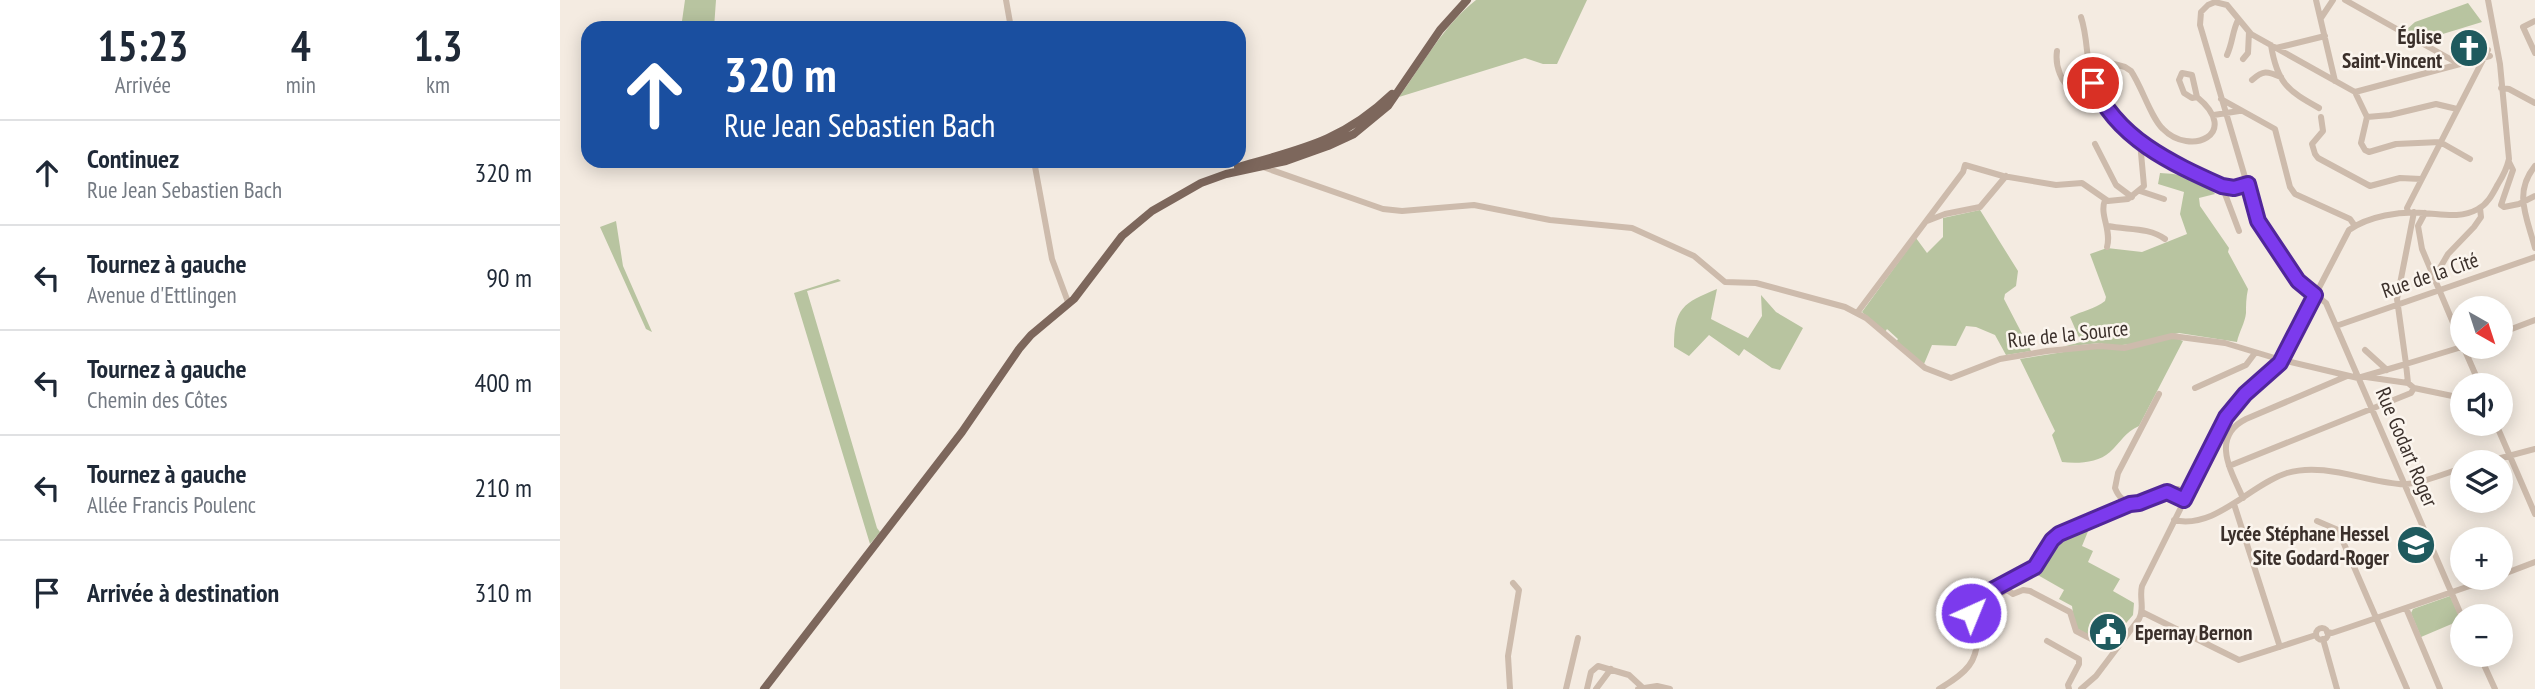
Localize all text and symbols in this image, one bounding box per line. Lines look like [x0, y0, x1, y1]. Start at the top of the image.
text: 15:23 [98, 18, 188, 73]
text: 4 [291, 18, 311, 73]
text: 1.3 [413, 18, 462, 73]
place label: Église Saint-Vincent [2342, 23, 2442, 74]
church icon: Église Saint-Vincent [2448, 27, 2490, 69]
text: 320 m [724, 42, 837, 106]
icon: ahead [609, 49, 700, 140]
pin [2063, 53, 2123, 113]
icon: arrive [2074, 64, 2112, 102]
text: Arrivée [115, 70, 171, 99]
text: min [286, 70, 316, 99]
text: km [426, 70, 450, 99]
text: Rue Jean Sebastien Bach [724, 104, 995, 146]
text: Continuez [87, 142, 179, 175]
icon: ahead [28, 154, 66, 192]
text: 320 m [474, 156, 532, 189]
text: Rue Jean Sebastien Bach [87, 175, 282, 204]
street label: Rue de la Cité [2378, 246, 2482, 304]
text: Tournez à gauche [87, 247, 247, 280]
icon: left [28, 259, 66, 297]
text: 90 m [486, 261, 532, 294]
text: Avenue d'Ettlingen [87, 280, 237, 309]
north arrow [2450, 296, 2513, 359]
map controls [2450, 296, 2513, 667]
street label: Rue de la Source [2006, 314, 2130, 354]
text: Tournez à gauche [87, 352, 247, 385]
icon: left [28, 364, 66, 402]
text: 400 m [474, 366, 532, 399]
button: sound [2450, 373, 2513, 436]
street label: Rue Godart Roger [2370, 383, 2444, 511]
text: Chemin des Côtes [87, 385, 227, 414]
button: layers [2450, 450, 2513, 513]
text: Tournez à gauche [87, 457, 247, 490]
icon: left [28, 469, 66, 507]
text: 210 m [474, 471, 532, 504]
text: Allée Francis Poulenc [87, 490, 256, 519]
place label: Lycée Stéphane Hessel Site Godard-Roger [2220, 520, 2390, 571]
school or university icon: Lycée Stéphane Hessel Site Godard-Roger [2395, 524, 2437, 566]
button: + [2450, 527, 2513, 590]
icon: arrive [28, 574, 66, 612]
text: Arrivée à destination [87, 576, 279, 609]
text: 310 m [474, 576, 532, 609]
position arrow [1934, 576, 2008, 650]
button: − [2450, 604, 2513, 667]
public building icon: Epernay Bernon [2087, 611, 2129, 653]
place label: Epernay Bernon [2135, 619, 2252, 646]

